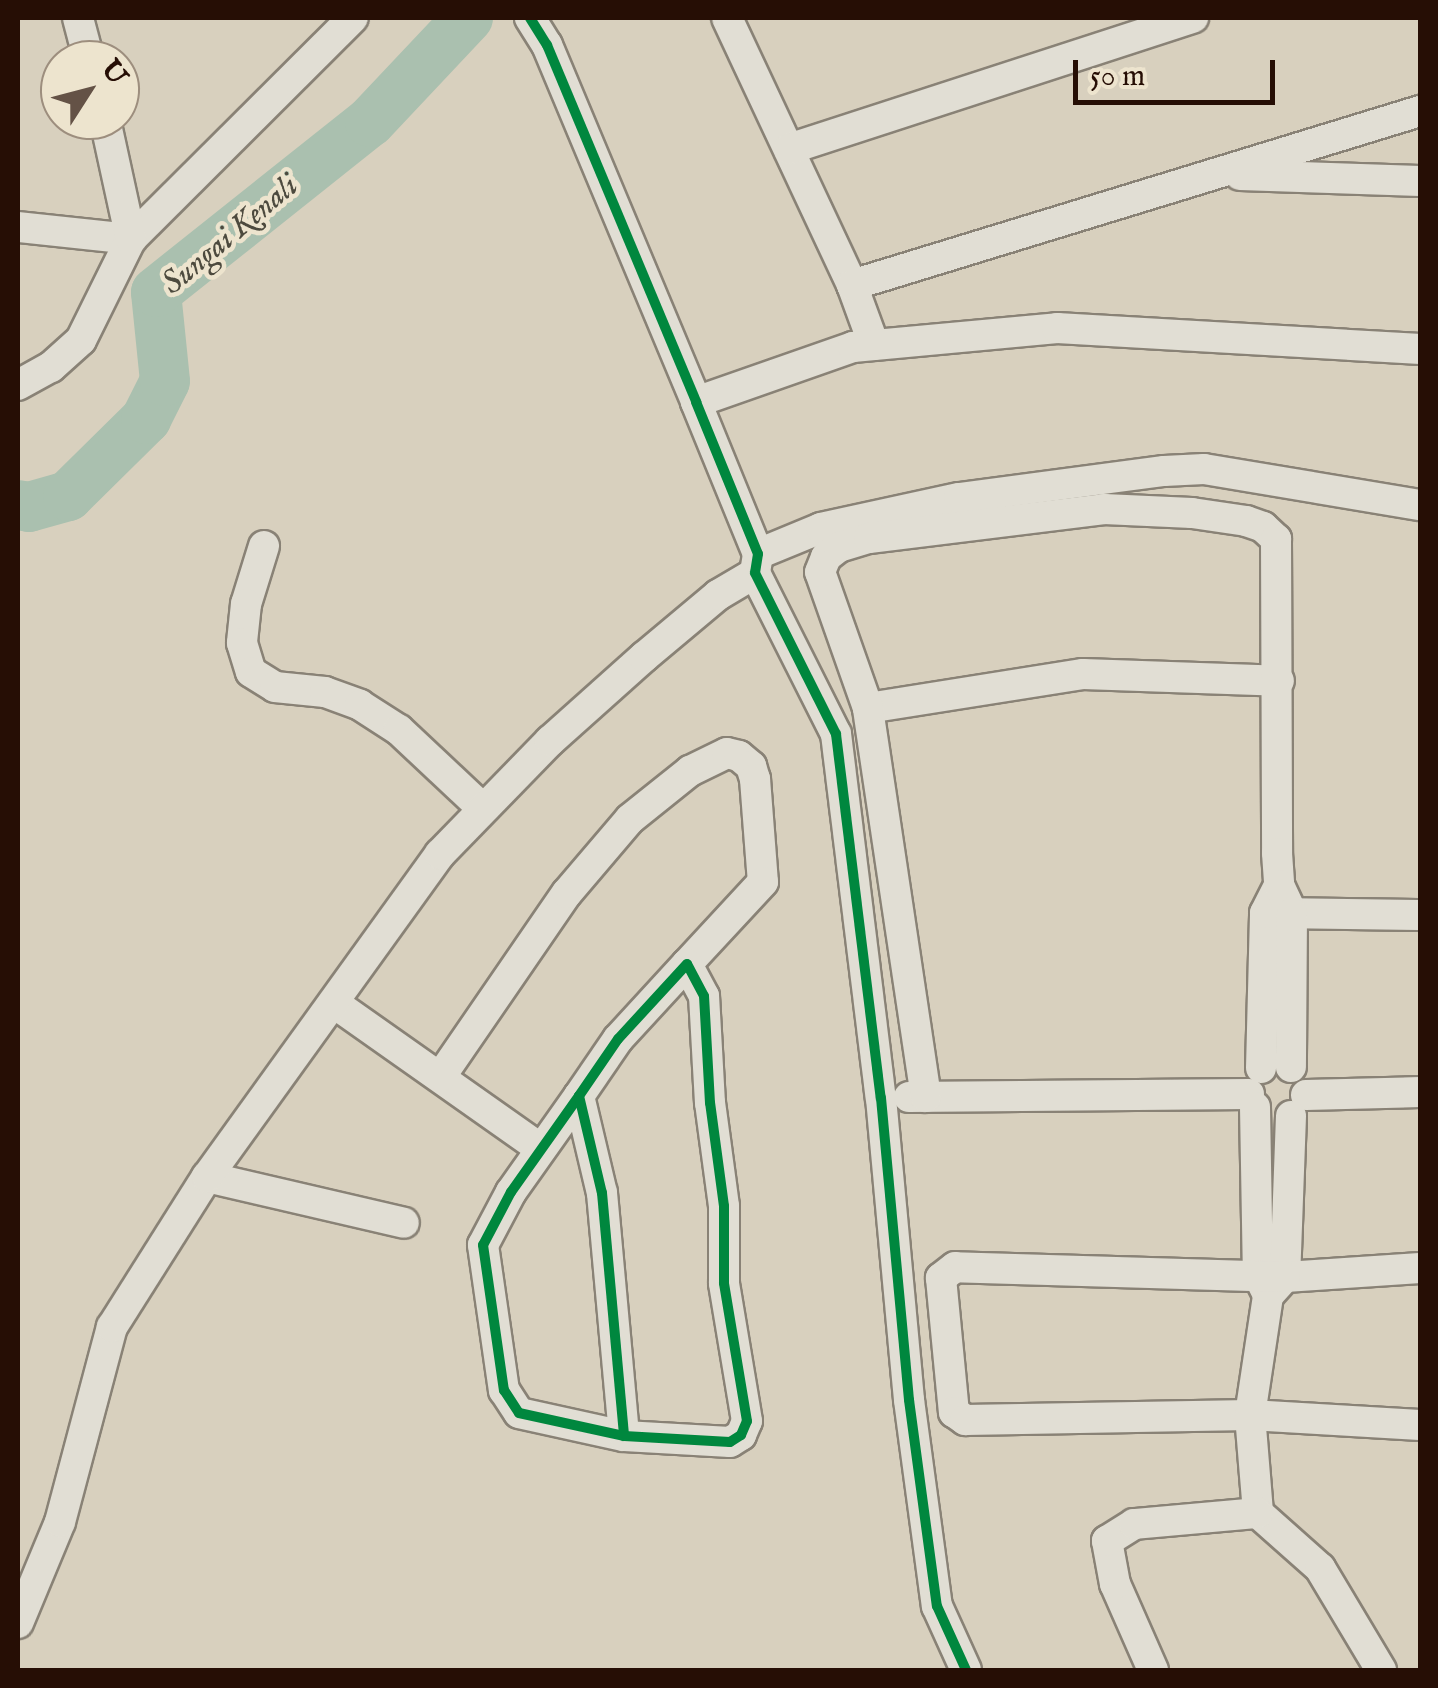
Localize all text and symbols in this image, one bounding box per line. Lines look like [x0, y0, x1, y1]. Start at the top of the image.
north arrow [40, 40, 140, 140]
scale bar [1078, 40, 1280, 102]
text: U [92, 53, 134, 93]
text: 50 m [1090, 58, 1145, 96]
water label: Sungai Kenali [155, 168, 307, 304]

